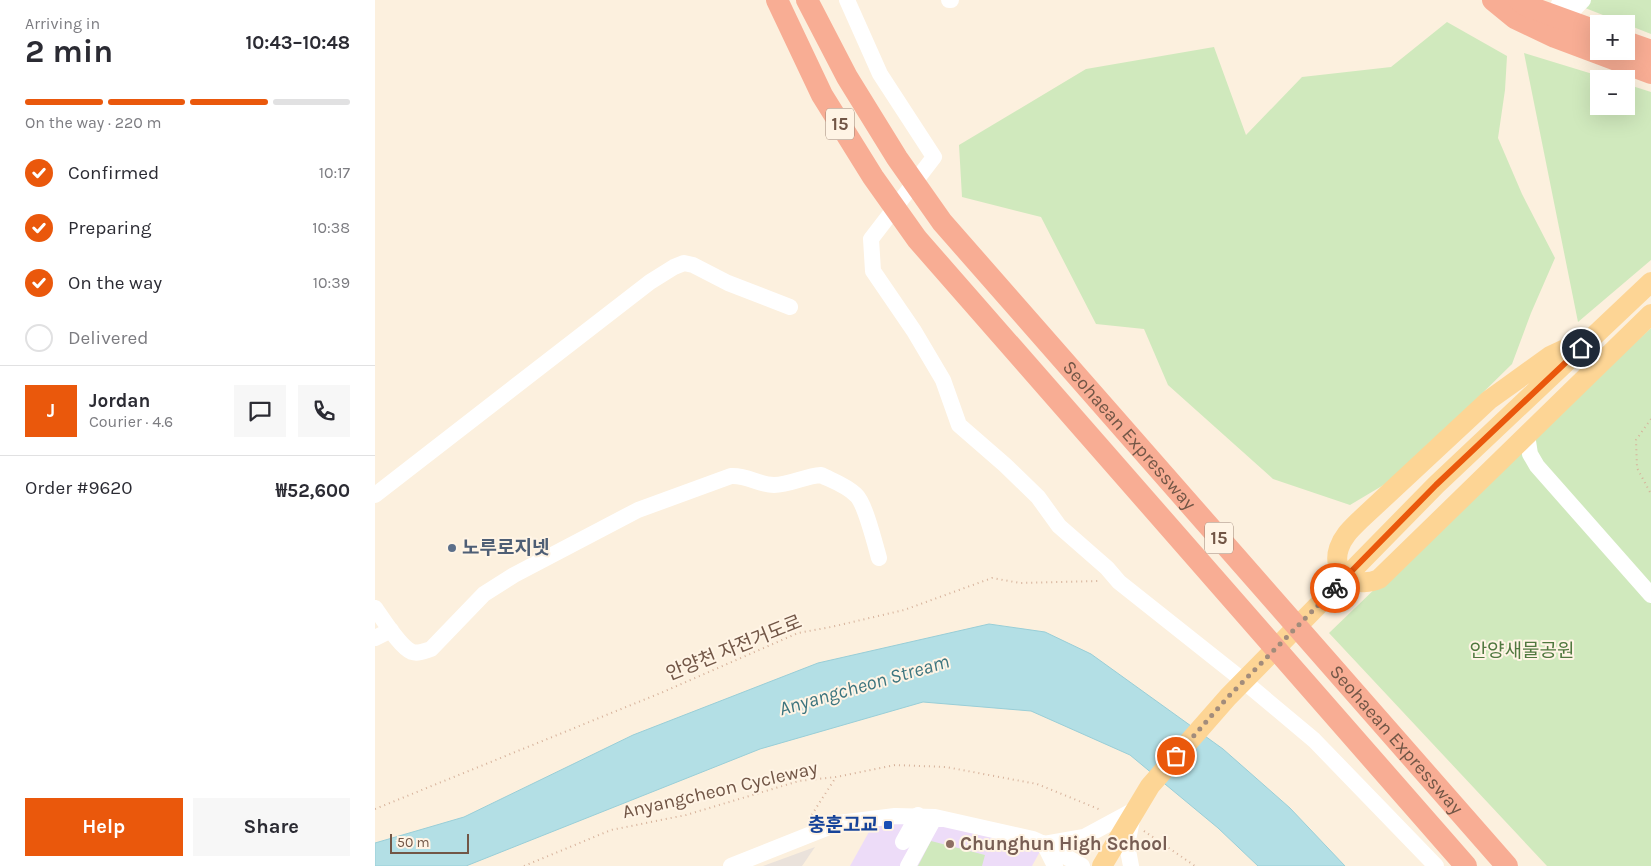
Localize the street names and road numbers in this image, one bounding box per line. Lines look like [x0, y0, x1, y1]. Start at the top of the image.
road number: 15 [826, 108, 854, 140]
street label: Seohaean Expressway [1058, 356, 1201, 515]
road number: 15 [1205, 522, 1233, 554]
street label: 안양천 자전거도로 [663, 611, 805, 685]
street label: Seohaean Expressway [1325, 661, 1468, 819]
street label: Anyangcheon Cycleway [620, 757, 820, 823]

